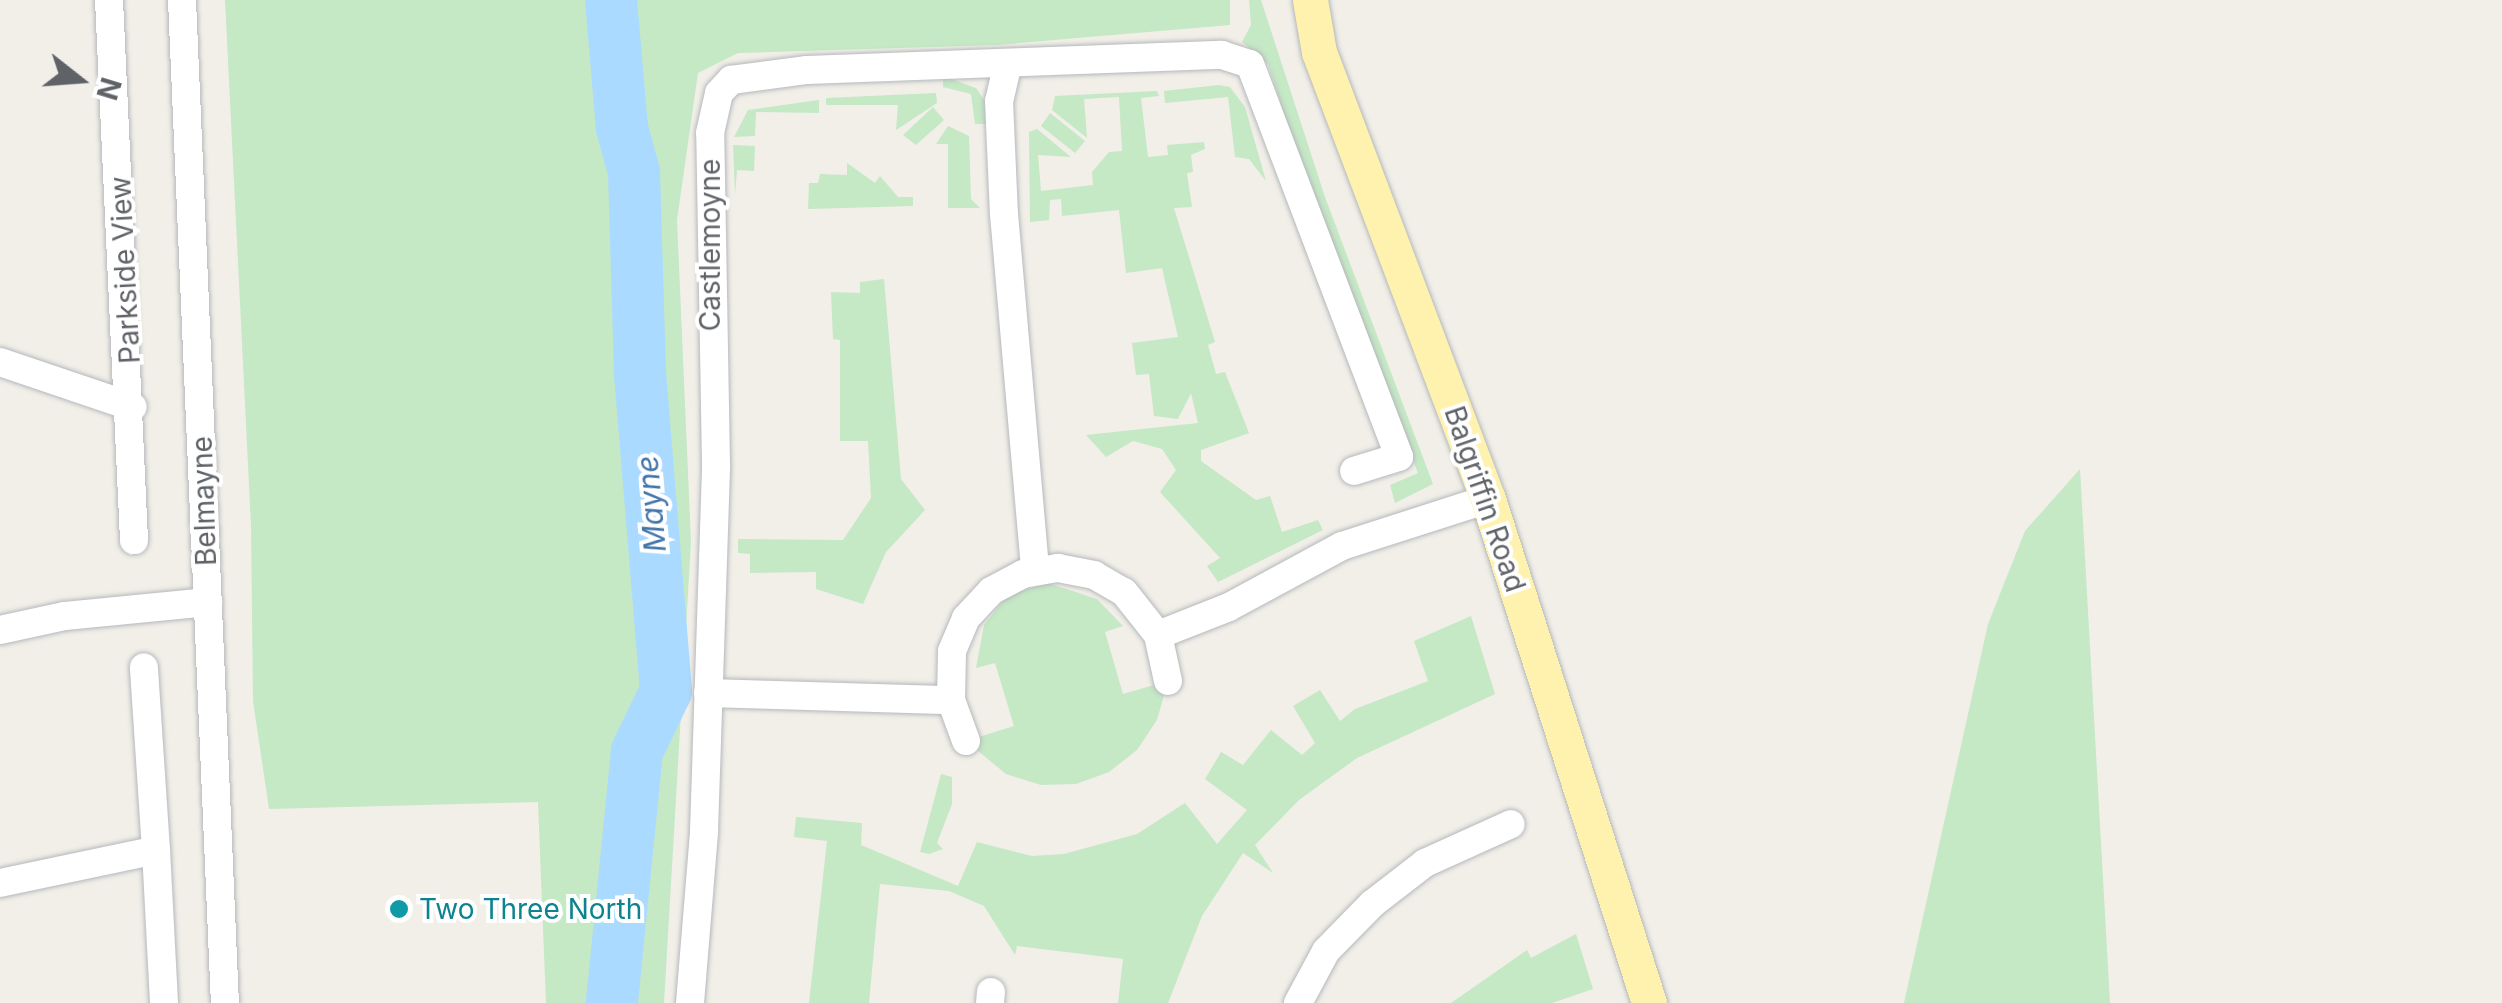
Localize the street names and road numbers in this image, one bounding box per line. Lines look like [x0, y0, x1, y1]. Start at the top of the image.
street label: Castlemoyne [693, 159, 727, 331]
street label: Parkside View [103, 175, 147, 365]
street label: Balgriffin Road [1438, 402, 1532, 596]
street label: Belmayne [185, 436, 223, 566]

